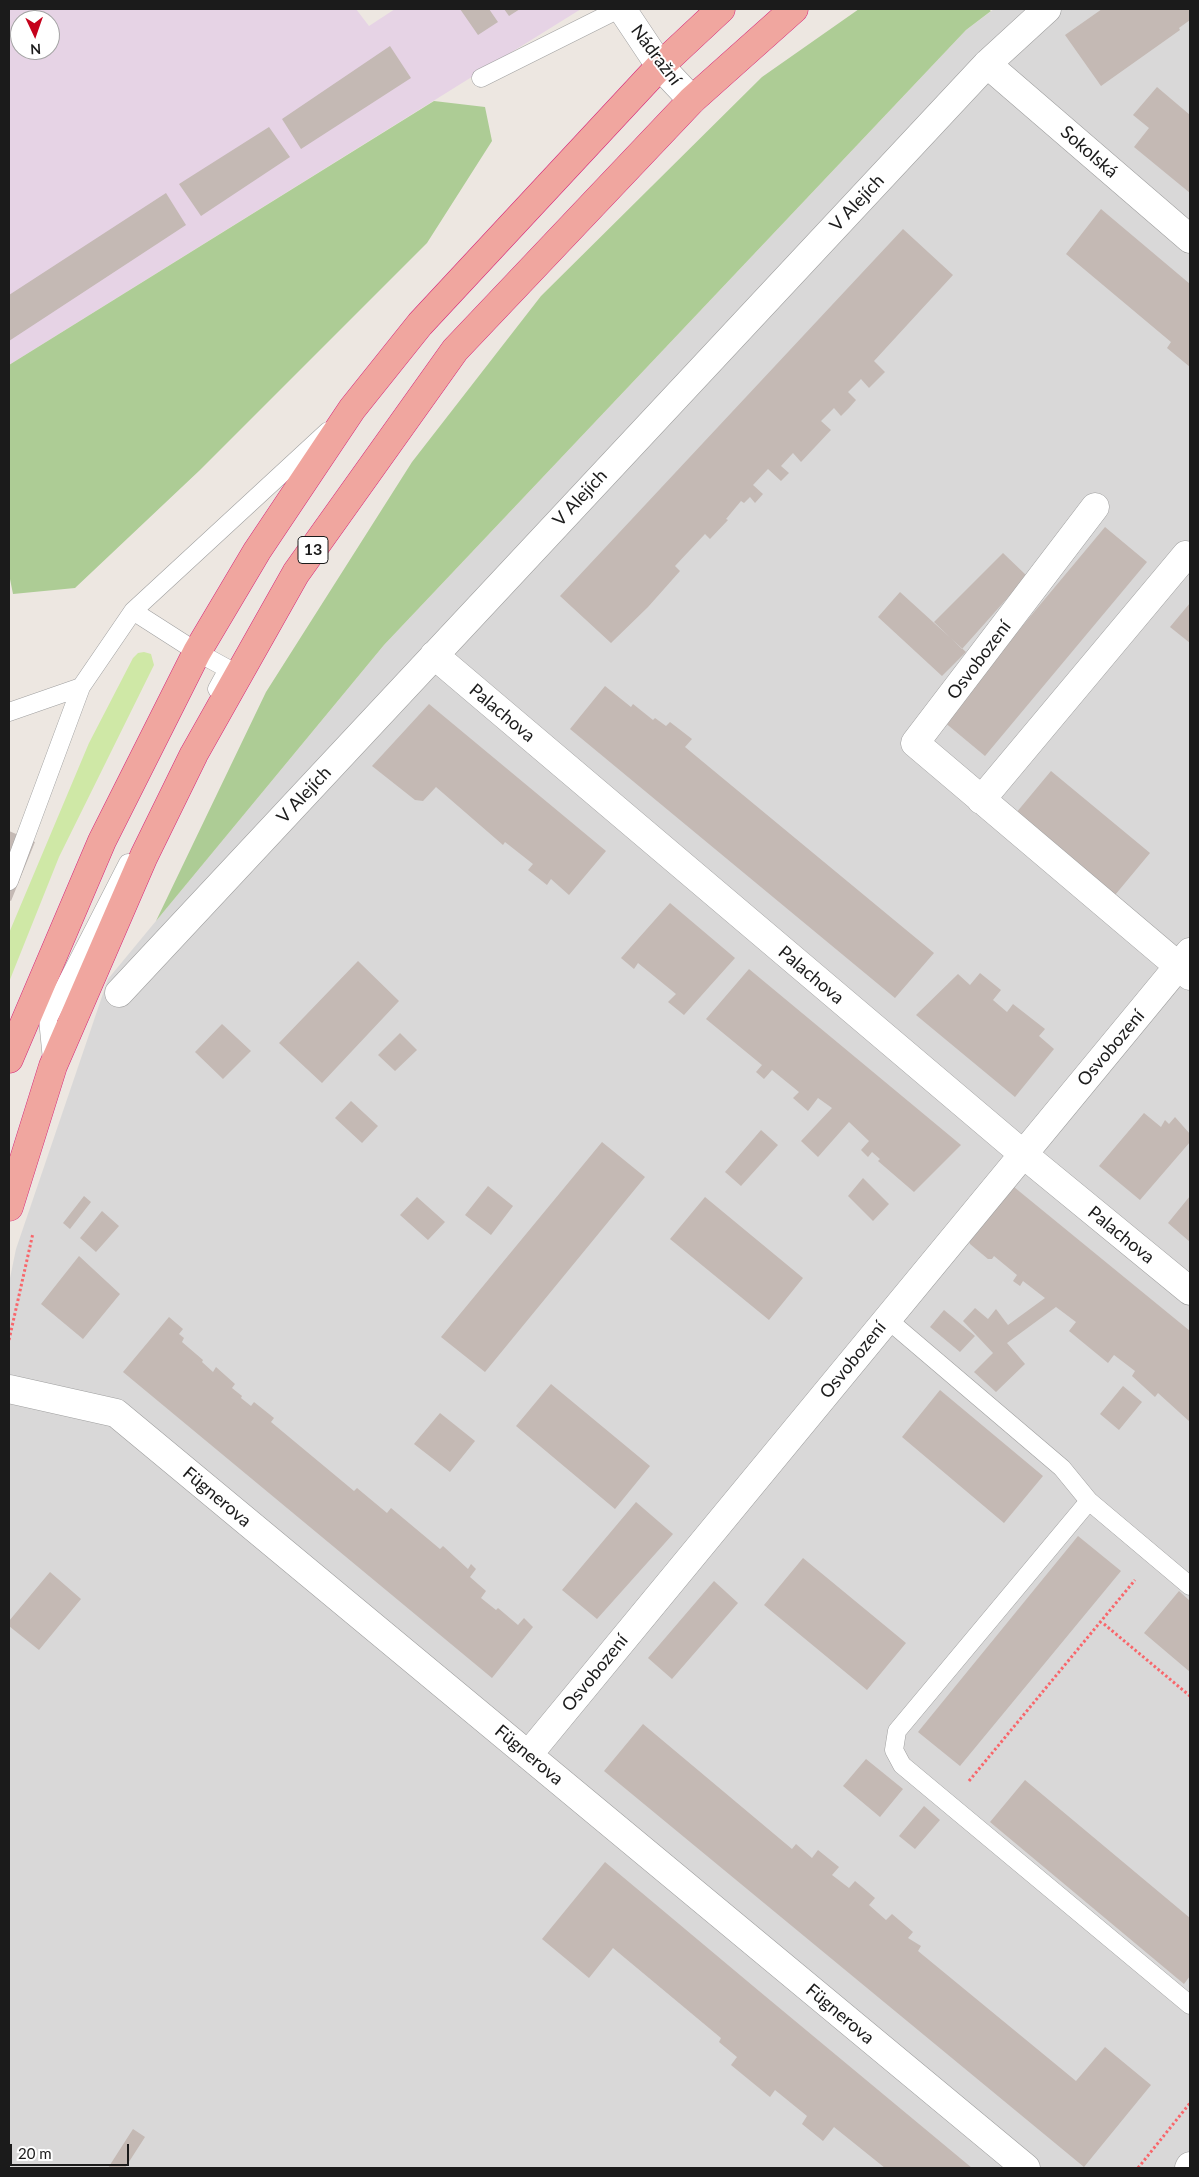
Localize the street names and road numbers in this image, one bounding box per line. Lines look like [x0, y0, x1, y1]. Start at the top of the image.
street label: Nádražní [626, 20, 686, 90]
street label: Sokolská [1056, 121, 1122, 183]
street label: V Alejích [825, 170, 889, 236]
street label: V Alejích [548, 465, 612, 531]
road number: 13 [298, 536, 328, 564]
street label: Osvobození [942, 616, 1016, 704]
street label: Palachova [465, 679, 539, 747]
street label: V Alejích [272, 762, 336, 828]
street label: Palachova [774, 941, 848, 1009]
street label: Osvobození [1073, 1005, 1149, 1091]
street label: Palachova [1083, 1202, 1159, 1268]
street label: Osvobození [815, 1317, 891, 1403]
street label: Fügnerova [178, 1462, 256, 1532]
street label: Osvobození [557, 1630, 633, 1716]
street label: Fügnerova [490, 1720, 568, 1790]
street label: Fügnerova [801, 1979, 879, 2049]

